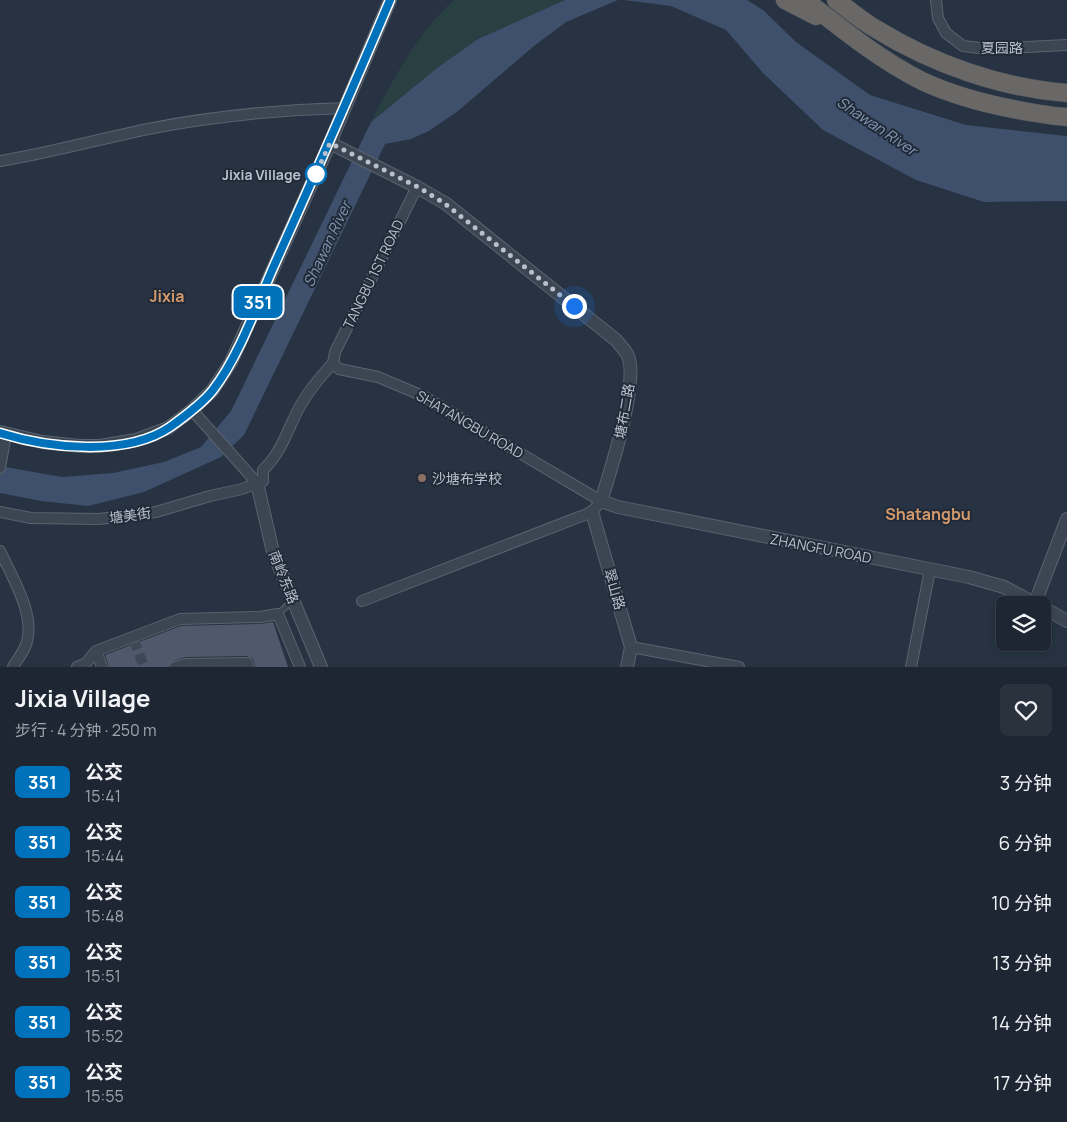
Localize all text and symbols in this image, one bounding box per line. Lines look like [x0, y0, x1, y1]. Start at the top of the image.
street label: 夏园路 [981, 38, 1023, 57]
water label: Shawan River [833, 92, 923, 162]
marker: Jixia Village [305, 163, 327, 185]
place label: Jixia Village [222, 165, 301, 184]
water label: Shawan River [298, 196, 357, 290]
street label: TANGBU 1ST ROAD [338, 216, 408, 332]
district label: Jixia [149, 285, 185, 307]
line badge: 351 [229, 286, 287, 318]
text: 351 [244, 290, 272, 314]
your location [562, 294, 587, 319]
street label: 塘布二路 [610, 382, 638, 440]
street label: SHATANGBU ROAD [413, 386, 527, 462]
place label: 沙塘布学校 [432, 469, 502, 488]
marker: 沙塘布学校 [416, 472, 428, 484]
street label: 塘美街 [108, 503, 152, 527]
district label: Shatangbu [885, 503, 971, 525]
street label: ZHANGFU ROAD [769, 529, 873, 567]
street label: 南岭东路 [265, 547, 303, 607]
street label: 翠山路 [600, 566, 630, 612]
map controls [996, 596, 1051, 651]
button: layers [996, 596, 1051, 651]
text: Jixia Village [15, 681, 151, 714]
button: heart [1000, 684, 1052, 736]
text: 步行 · 4 分钟 · 250 m [15, 719, 157, 741]
text: 公交 [85, 759, 123, 785]
text: 351 [28, 770, 57, 794]
text: 3 分钟 [1000, 770, 1052, 796]
text: 15:41 [85, 785, 121, 807]
text: 公交 [85, 819, 123, 845]
text: 351 [28, 830, 57, 854]
text: 6 分钟 [998, 830, 1052, 856]
text: 15:44 [85, 845, 124, 867]
text: 公交 [85, 879, 123, 905]
text: 351 [28, 890, 57, 914]
text: 10 分钟 [991, 890, 1052, 916]
text: 15:48 [85, 905, 124, 927]
text: 公交 [85, 939, 123, 965]
text: 351 [28, 950, 57, 974]
text: 13 分钟 [992, 950, 1052, 976]
text: 15:51 [85, 965, 121, 987]
text: 公交 [85, 999, 123, 1025]
text: 351 [28, 1010, 57, 1034]
text: 14 分钟 [992, 1010, 1052, 1036]
text: 15:52 [85, 1025, 123, 1047]
text: 公交 [85, 1059, 123, 1085]
text: 351 [28, 1070, 57, 1094]
text: 17 分钟 [993, 1070, 1052, 1096]
text: 15:55 [85, 1085, 124, 1107]

